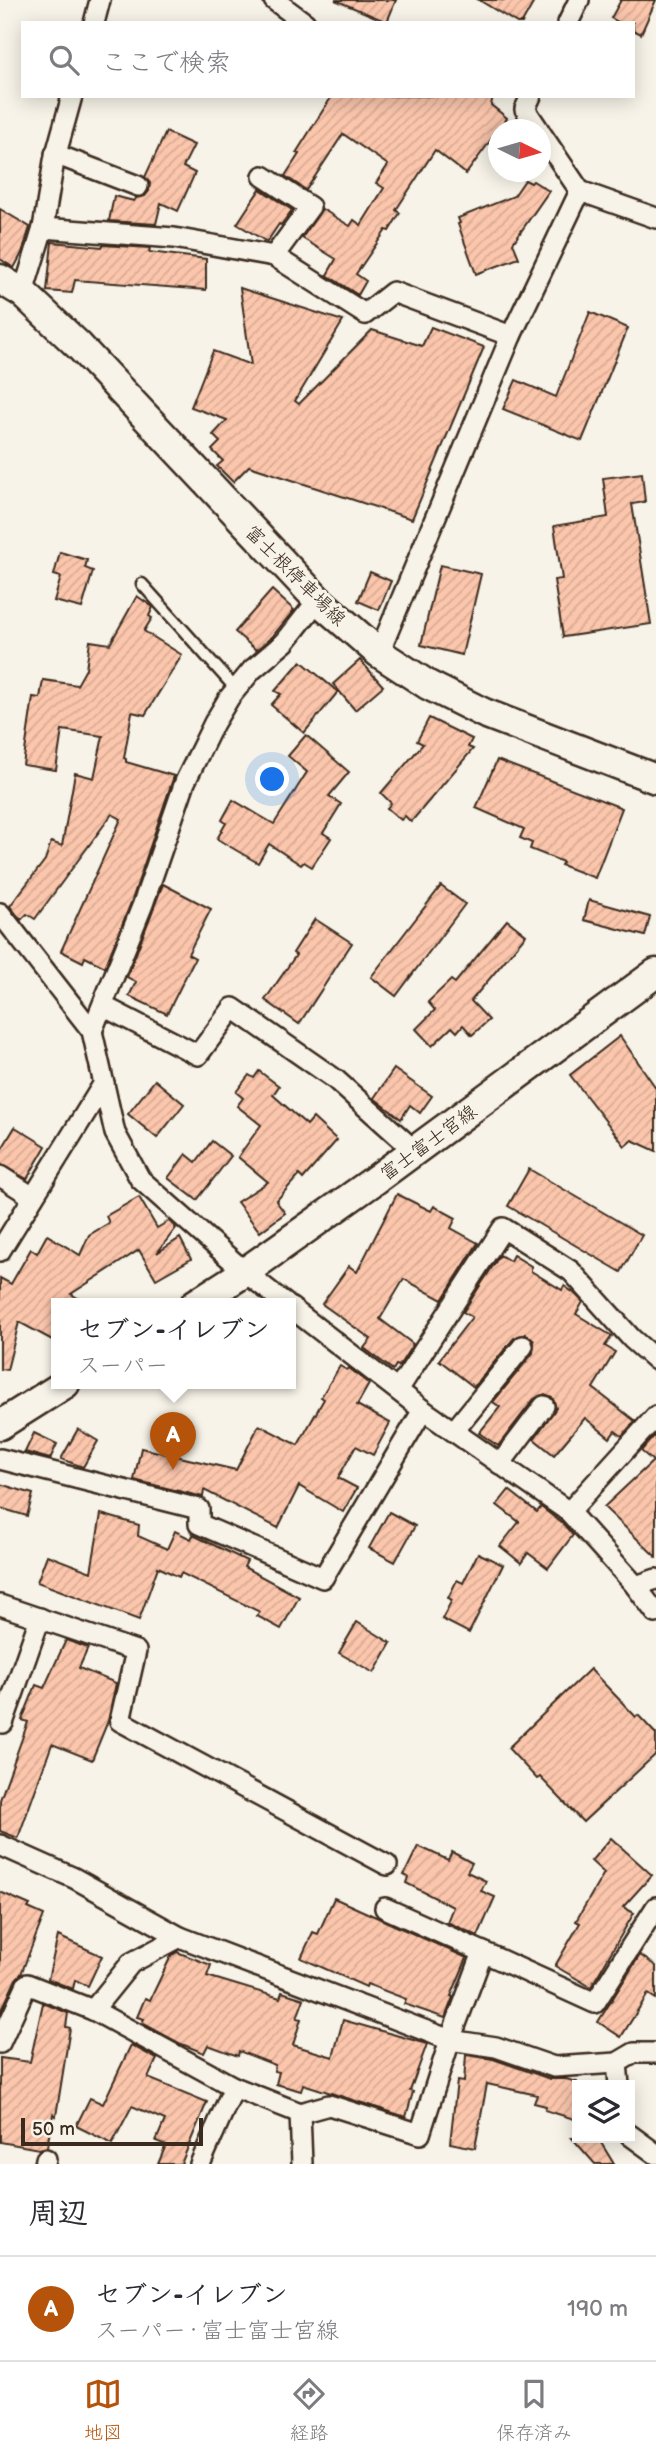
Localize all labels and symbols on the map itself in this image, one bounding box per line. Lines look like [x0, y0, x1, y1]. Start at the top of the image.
north arrow [488, 119, 551, 182]
street label: 富士根停車場線 [240, 521, 350, 631]
your location [255, 762, 289, 796]
street label: 富士富士宮線 [376, 1100, 482, 1186]
pin: A [150, 1412, 196, 1470]
scale bar [21, 2115, 203, 2147]

